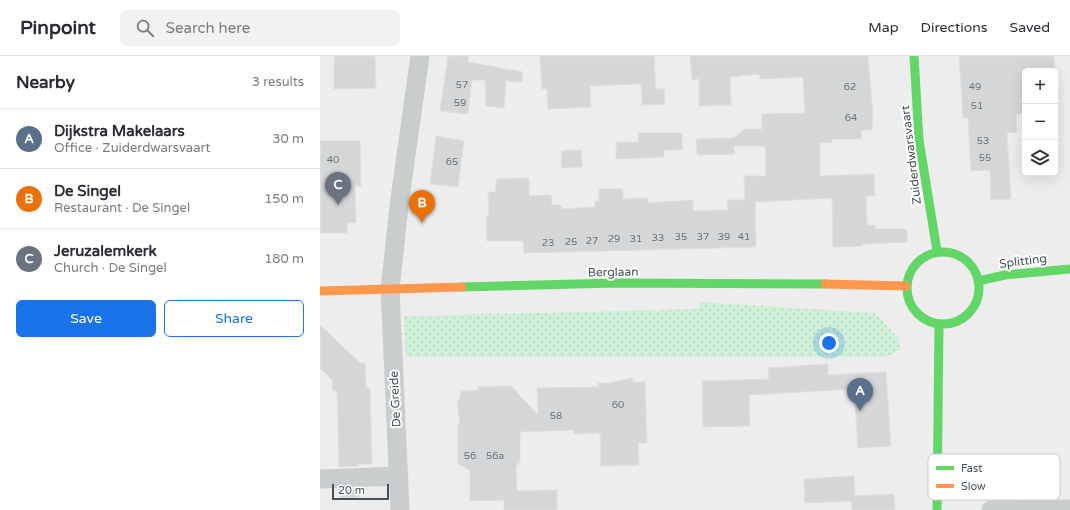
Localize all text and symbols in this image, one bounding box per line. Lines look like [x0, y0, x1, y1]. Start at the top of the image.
search box [120, 10, 400, 46]
text: Pinpoint [20, 17, 96, 39]
icon: search [134, 17, 156, 39]
text: Search here [166, 19, 250, 37]
text: Map [868, 19, 899, 36]
text: Directions [921, 19, 988, 36]
text: Saved [1010, 19, 1050, 36]
map controls [1022, 68, 1058, 176]
button: + [1022, 68, 1058, 104]
text: Nearby [16, 72, 75, 93]
text: 3 results [252, 74, 304, 90]
house number: 57 [456, 79, 468, 91]
house number: 62 [844, 81, 856, 93]
house number: 49 [969, 81, 981, 93]
house number: 59 [454, 97, 466, 109]
house number: 51 [971, 100, 983, 112]
street label: Zuiderdwarsvaart [898, 104, 924, 205]
button: − [1022, 104, 1058, 140]
house number: 64 [845, 112, 857, 124]
text: Dijkstra Makelaars [54, 122, 185, 140]
text: A [24, 131, 34, 147]
text: 30 m [272, 131, 304, 147]
house number: 53 [977, 135, 989, 147]
text: Office · Zuiderdwarsvaart [54, 140, 210, 156]
button: layers [1022, 140, 1058, 176]
house number: 55 [979, 152, 991, 164]
house number: 40 [327, 154, 339, 166]
house number: 65 [446, 156, 458, 168]
pin: C [325, 172, 351, 205]
text: De Singel [54, 182, 121, 200]
pin: B [409, 190, 435, 223]
text: B [24, 191, 34, 207]
text: 150 m [264, 191, 304, 207]
text: Restaurant · De Singel [54, 200, 190, 216]
house number: 35 [675, 231, 687, 243]
house number: 37 [697, 231, 709, 243]
house number: 39 [718, 231, 730, 243]
house number: 41 [738, 231, 750, 243]
house number: 33 [652, 232, 664, 244]
house number: 29 [608, 233, 620, 245]
house number: 31 [630, 233, 642, 245]
house number: 27 [586, 235, 598, 247]
house number: 25 [565, 236, 577, 248]
house number: 23 [542, 237, 554, 249]
text: Jeruzalemkerk [54, 242, 157, 260]
text: C [24, 251, 34, 267]
text: 180 m [264, 251, 304, 267]
street label: Splitting [998, 251, 1048, 271]
text: Church · De Singel [54, 260, 167, 276]
street label: Berglaan [587, 265, 639, 279]
button: Save [16, 300, 156, 337]
button: Share [164, 300, 304, 337]
your location [819, 333, 839, 353]
street label: De Greide [387, 370, 403, 427]
pin: A [847, 378, 873, 411]
house number: 60 [612, 399, 624, 411]
house number: 58 [550, 410, 562, 422]
house number: 56 [464, 450, 476, 462]
house number: 56a [486, 450, 504, 462]
legend [928, 454, 1060, 500]
text: Fast [961, 462, 982, 475]
text: Slow [961, 480, 986, 493]
scale bar [332, 482, 389, 501]
text: 20 m [338, 484, 365, 497]

